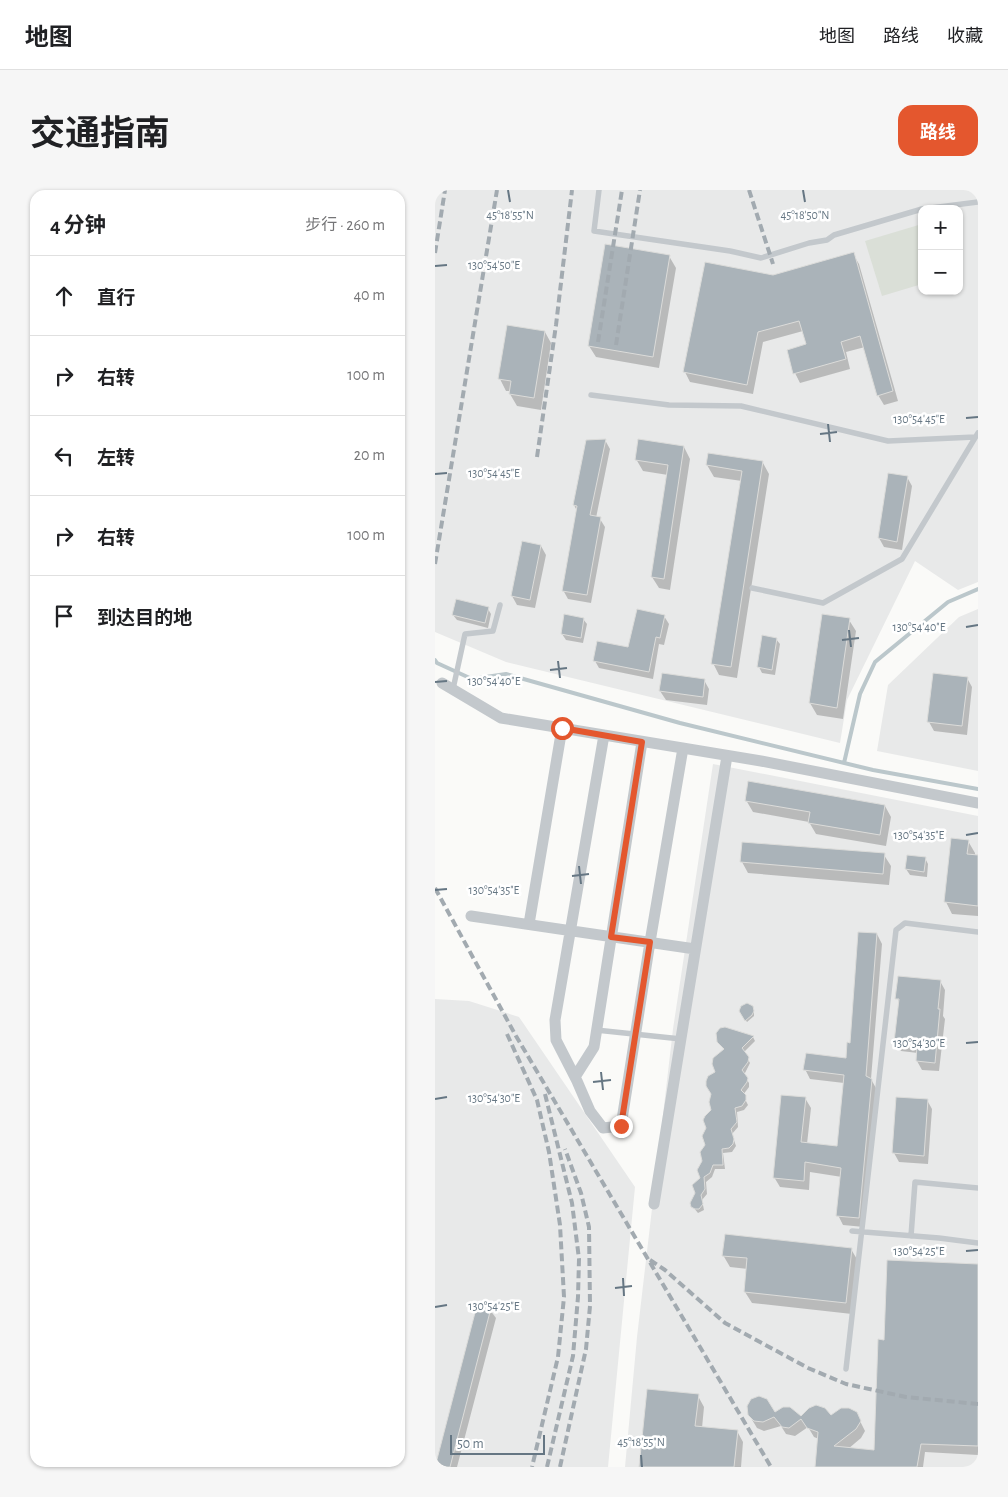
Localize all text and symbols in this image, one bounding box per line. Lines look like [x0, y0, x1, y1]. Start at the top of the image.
text: 地图 [25, 26, 73, 50]
text: 地图 [819, 28, 855, 46]
text: 路线 [883, 28, 919, 46]
text: 收藏 [947, 28, 983, 46]
button: 路线 [898, 105, 978, 156]
text: 交通指南 [30, 117, 170, 152]
map controls [918, 205, 963, 295]
button: + [918, 205, 963, 250]
text: 45°18'55"N [486, 209, 534, 221]
text: 45°18'50"N [780, 209, 830, 221]
text: 4 分钟 [50, 215, 106, 236]
text: 步行 · 260 m [305, 217, 385, 233]
button: − [918, 250, 963, 295]
text: 130°54'50"E [468, 259, 520, 271]
icon: ahead [50, 282, 78, 310]
text: 40 m [353, 287, 385, 303]
text: 直行 [97, 289, 135, 308]
icon: right [50, 362, 78, 390]
text: 100 m [347, 367, 385, 383]
text: 右转 [97, 369, 135, 388]
text: 130°54'45"E [893, 413, 945, 425]
icon: left [50, 442, 78, 470]
text: 20 m [354, 447, 385, 463]
text: 左转 [97, 449, 135, 468]
text: 130°54'45"E [468, 467, 520, 479]
icon: right [50, 522, 78, 550]
text: 100 m [347, 527, 385, 543]
text: 右转 [97, 529, 135, 548]
icon: arrive [50, 602, 78, 630]
text: 到达目的地 [97, 609, 192, 628]
text: 130°54'40"E [893, 621, 946, 633]
text: 130°54'40"E [468, 675, 521, 687]
route start [551, 717, 574, 740]
text: 130°54'35"E [894, 829, 945, 841]
text: 130°54'35"E [469, 884, 520, 896]
text: 130°54'30"E [893, 1037, 945, 1049]
text: 130°54'30"E [468, 1092, 520, 1104]
route end [610, 1115, 633, 1138]
text: 130°54'25"E [893, 1245, 945, 1257]
text: 130°54'25"E [468, 1300, 520, 1312]
scale bar [450, 1432, 545, 1455]
text: 45°18'55"N [617, 1436, 665, 1448]
text: 50 m [457, 1437, 484, 1451]

